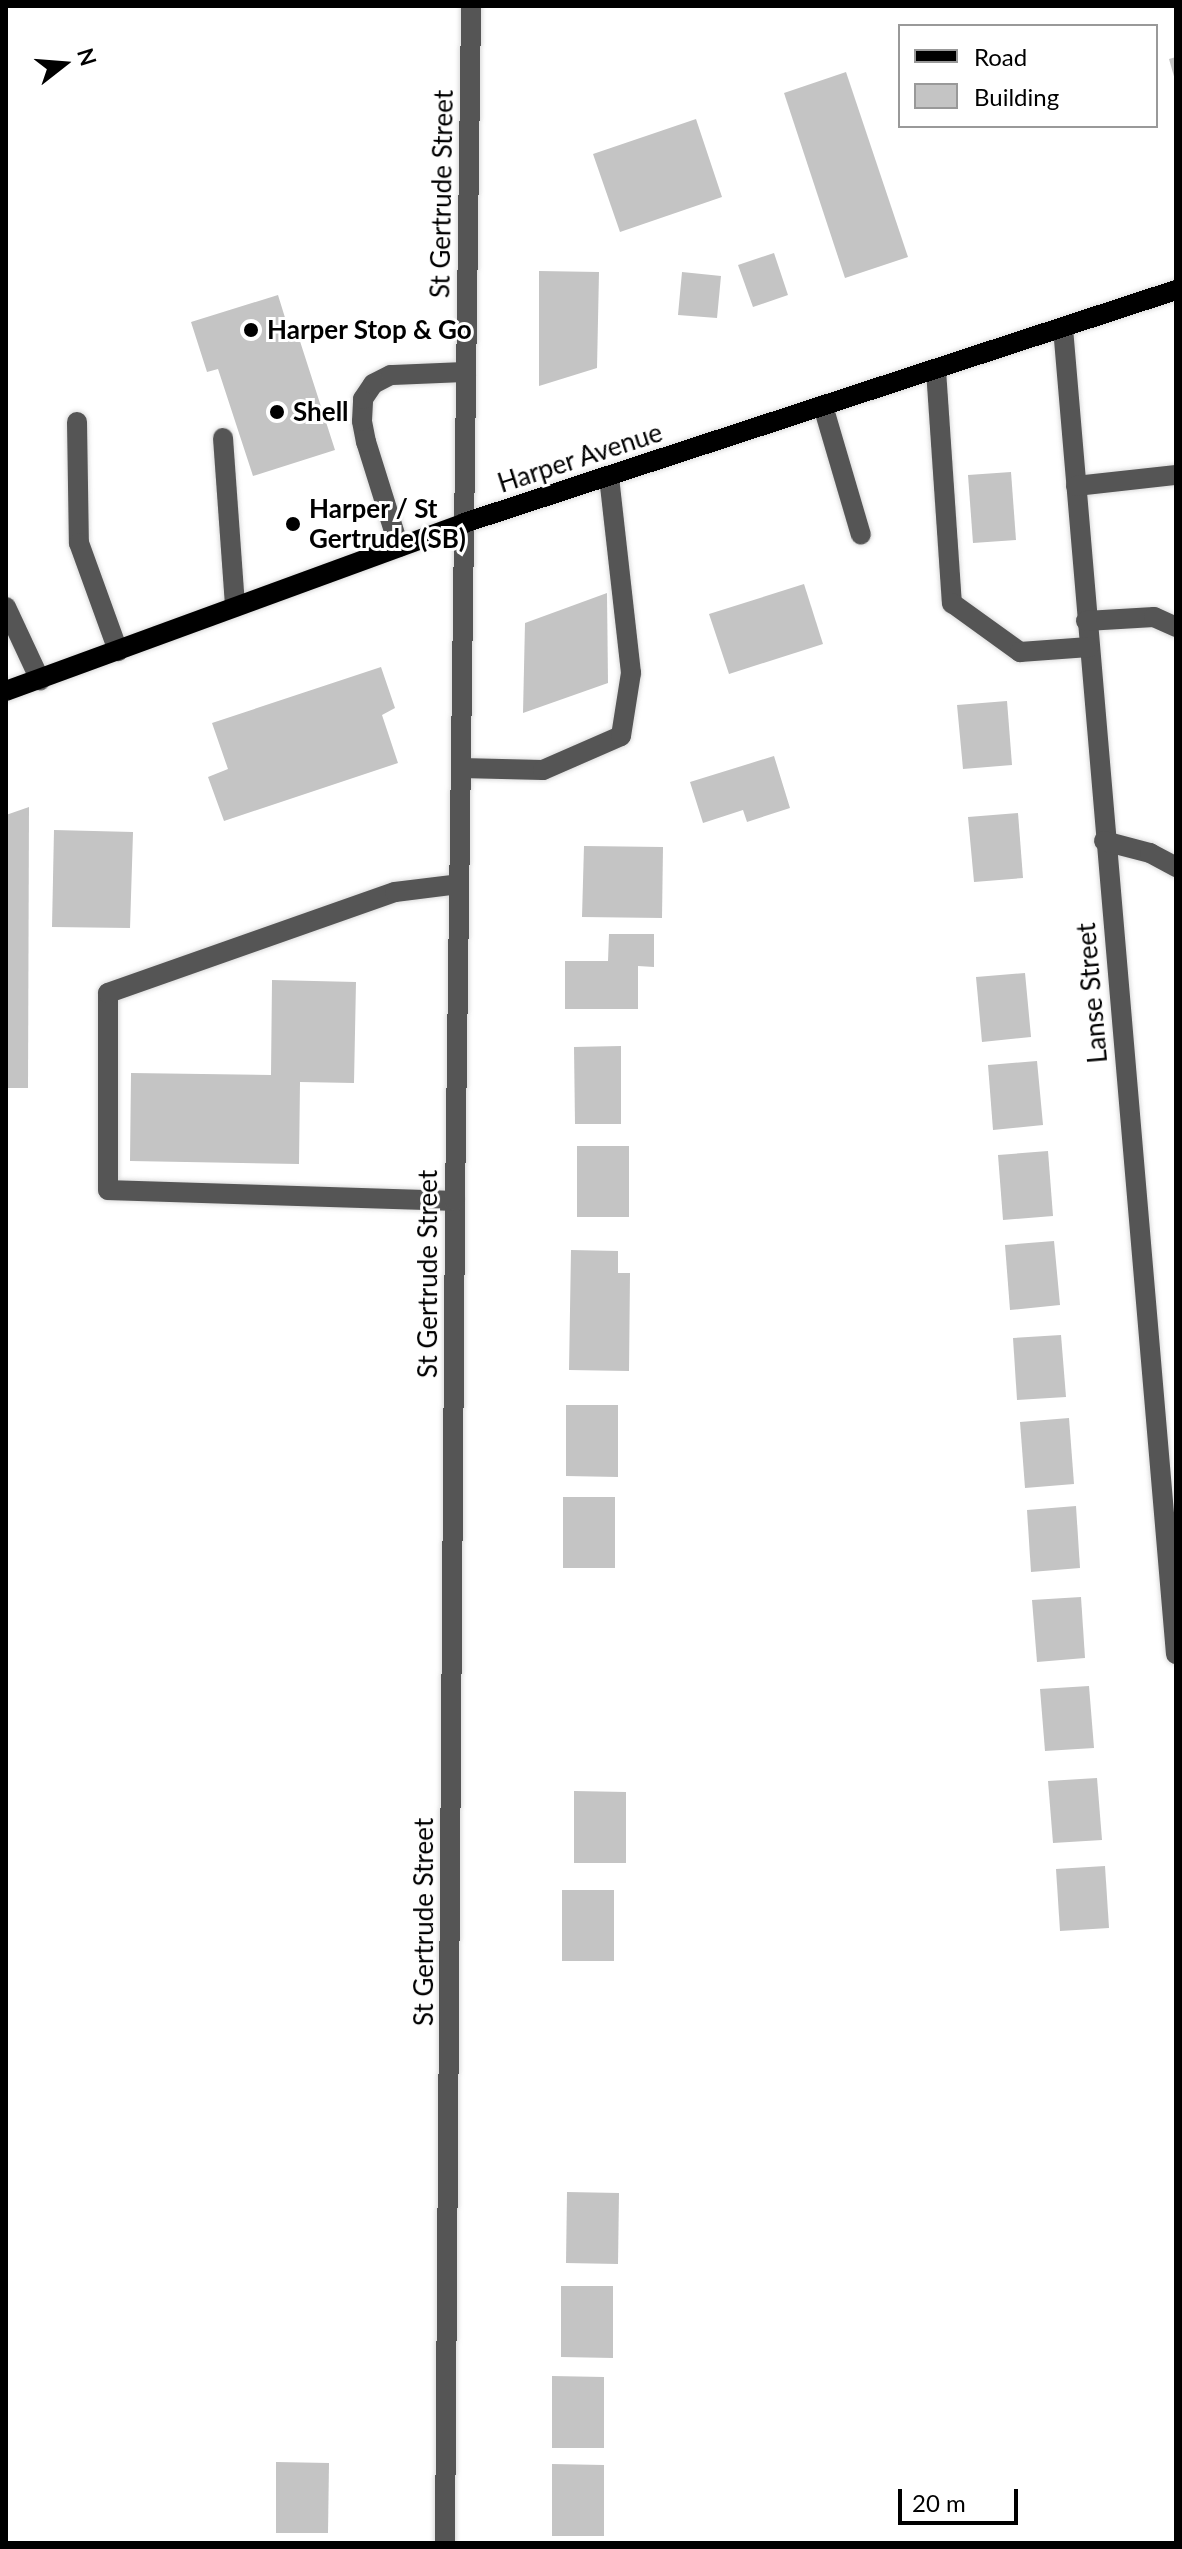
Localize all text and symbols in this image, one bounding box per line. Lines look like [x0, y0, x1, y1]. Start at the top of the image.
north arrow [24, 24, 104, 104]
legend [898, 24, 1158, 128]
text: Road [974, 42, 1027, 71]
text: N [72, 45, 103, 69]
text: Building [974, 82, 1059, 111]
street label: St Gertrude Street [425, 90, 459, 298]
place label: Harper Stop & Go [267, 314, 472, 346]
marker: Harper Stop & Go [242, 321, 260, 339]
place label: Shell [293, 396, 349, 428]
marker: Shell [268, 403, 286, 421]
street label: Harper Avenue [493, 417, 667, 499]
place label: Harper / St Gertrude (SB) [309, 493, 466, 554]
marker: Harper / St Gertrude (SB) [284, 515, 302, 533]
street label: Lanse Street [1070, 921, 1114, 1065]
street label: St Gertrude Street [412, 1170, 444, 1378]
street label: St Gertrude Street [408, 1818, 440, 2026]
scale bar [902, 2473, 1022, 2523]
text: 20 m [912, 2488, 966, 2517]

